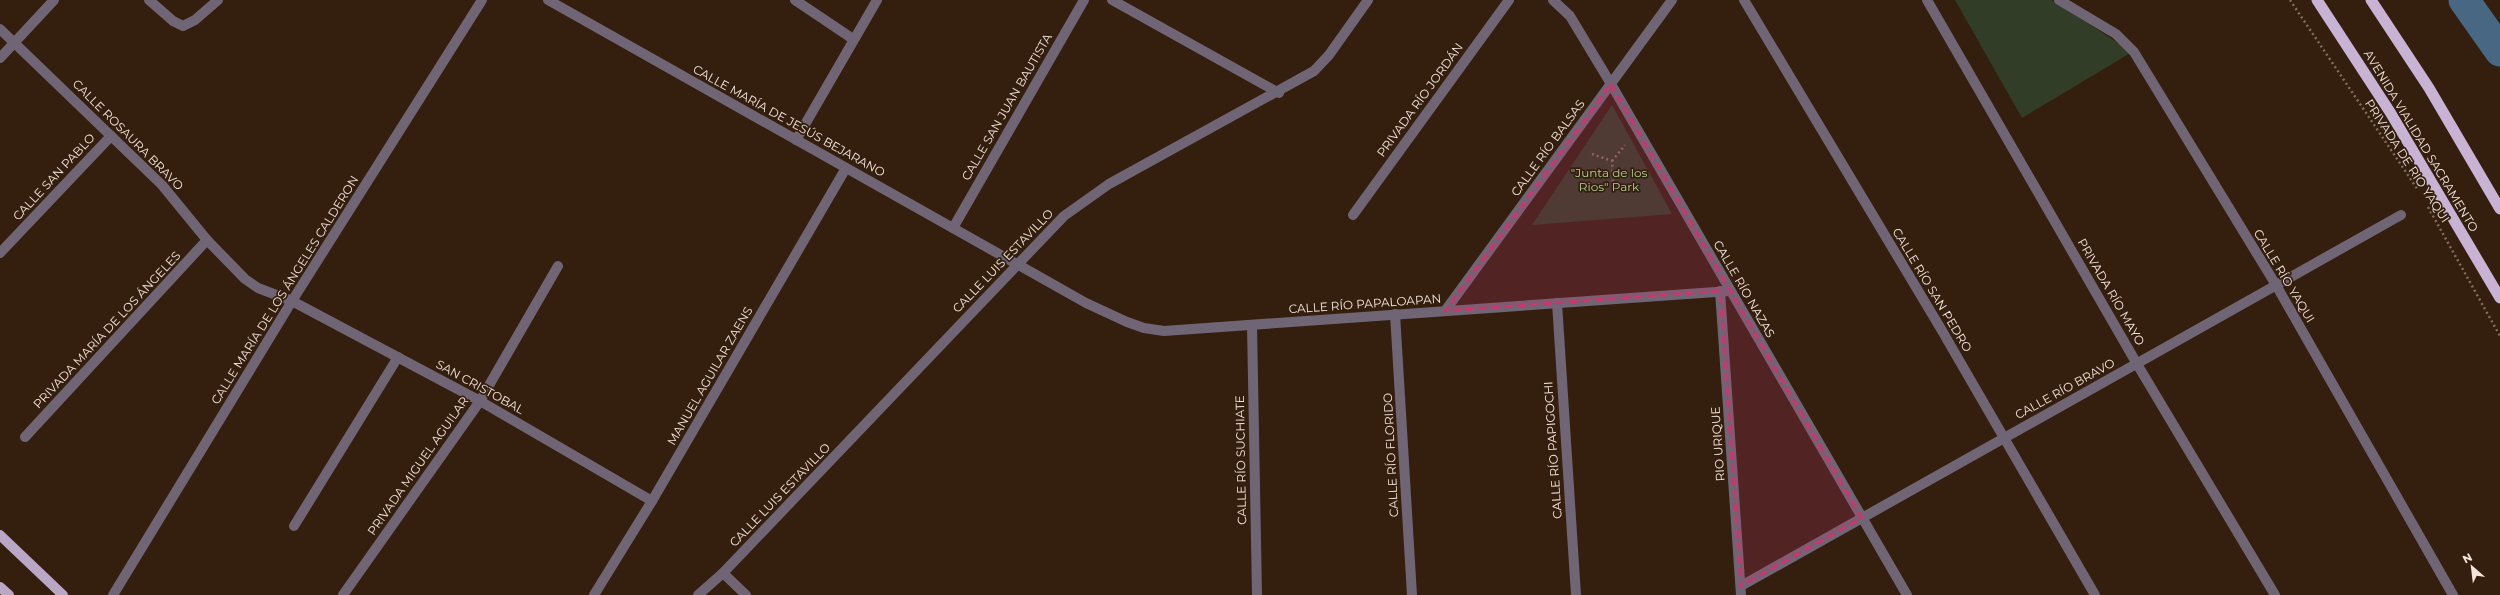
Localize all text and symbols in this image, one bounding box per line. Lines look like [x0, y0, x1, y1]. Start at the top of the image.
street label: CALLE SAN JUAN BAUTISTA [958, 30, 1055, 183]
street label: PRIVADA RÍO JORDÁN [1373, 40, 1466, 160]
street label: AVENIDA VIALIDAD SACRAMENTO [2361, 47, 2482, 234]
street label: CALLE MARÍA DE JESÚS BEJARANO [690, 61, 888, 180]
street label: CALLE ROSAURA BRAVO [70, 76, 187, 193]
street label: PRIVADA DE RIO YAQUI [2362, 96, 2453, 225]
street label: CALLE RÍO BALSAS [1508, 97, 1588, 199]
street label: CALLE SAN PABLO [9, 130, 98, 223]
park label: "Junta de los Rios" Park [1571, 165, 1647, 194]
street label: CALLE MARÍA DE LOS ÁNGELES CALDERON [208, 173, 362, 407]
street label: CALLE LUIS ESTAVILLO [949, 206, 1056, 316]
street label: CALLE RÍO SAN PEDRO [1889, 225, 1975, 354]
street label: CALLE RÍO YAQUI [2251, 226, 2318, 325]
street label: PRIVADA RÍO MAYO [2075, 236, 2148, 348]
street label: CALLE RÍO NAZAS [1710, 237, 1778, 340]
street label: PRIVADA MARÍA DE LOS ÁNGELES [30, 248, 184, 411]
street label: CALLE RÍO PAPALOAPAN [1288, 291, 1442, 316]
street label: MANUEL AGUILAR ZAENS [664, 304, 755, 448]
street label: CALLE RÍO BRAVO [2012, 355, 2117, 422]
street label: SAN CRISTOBAL [434, 356, 527, 417]
street label: CALLE RÍO PAPIGOCHI [1540, 381, 1565, 519]
street label: CALLE RÍO FLORIDO [1380, 392, 1401, 518]
street label: PRIVADA MIGUEL AGUILAR [364, 393, 472, 538]
street label: CALLE RÍO SUCHIATE [1232, 395, 1249, 525]
street label: RIO URIQUE [1707, 406, 1728, 482]
street label: CALLE LUIS ESTAVILLO [726, 440, 833, 550]
north arrow [2452, 547, 2492, 587]
text: N [2460, 550, 2475, 566]

